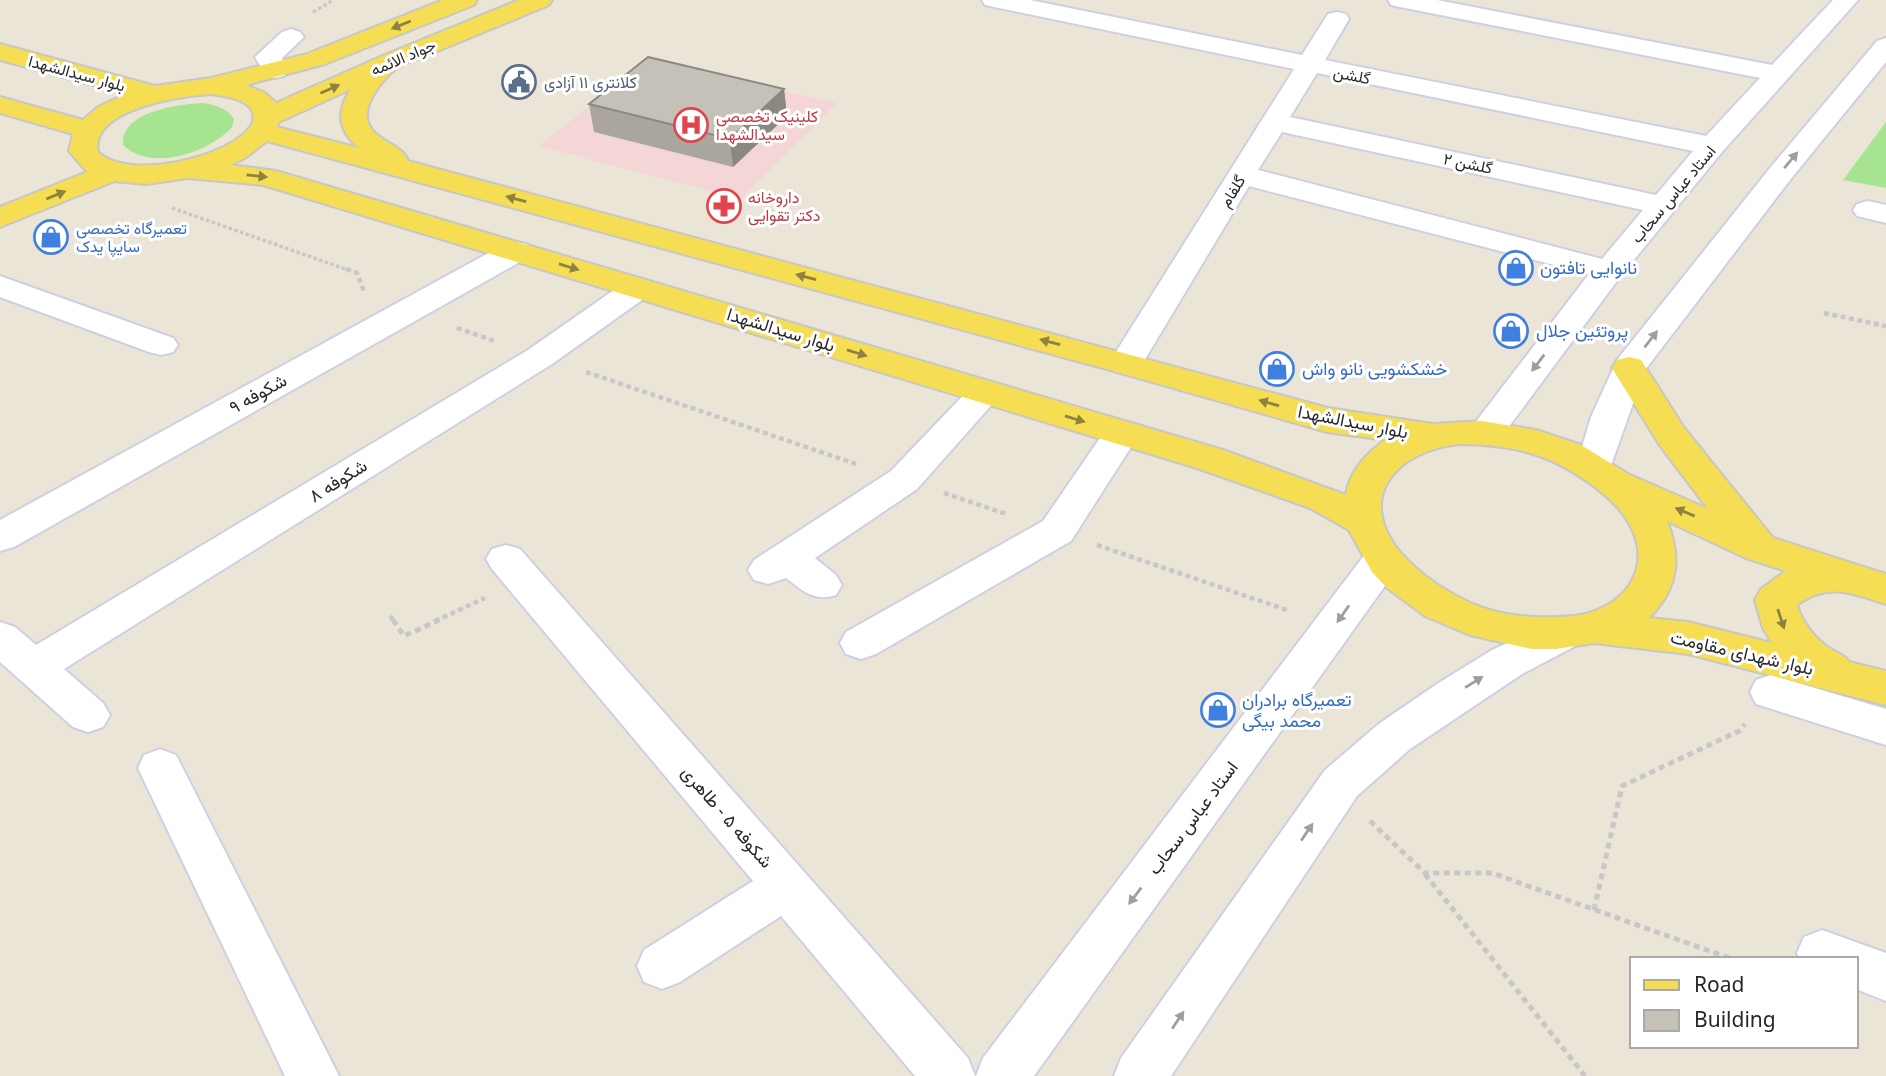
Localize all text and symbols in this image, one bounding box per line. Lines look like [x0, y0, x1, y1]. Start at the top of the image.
one-way arrow [391, 20, 412, 31]
street label: جواد الائمه [367, 33, 439, 81]
street label: بلوار سیدالشهدا [26, 50, 128, 96]
street label: گلشن [1332, 61, 1372, 89]
public building icon: کلانتری ۱۱ آزادی [500, 63, 538, 101]
place label: کلانتری ۱۱ آزادی [544, 71, 637, 93]
one-way arrow [320, 83, 340, 95]
place label: کلینیک تخصصی سیدالشهدا [716, 105, 818, 145]
hospital icon: کلینیک تخصصی سیدالشهدا [672, 106, 710, 144]
street label: استاد عباس سحاب [1626, 140, 1720, 248]
street label: گلشن ۲ [1441, 147, 1495, 179]
one-way arrow [1784, 151, 1799, 169]
one-way arrow [246, 171, 268, 182]
street label: گلفام [1214, 171, 1250, 211]
place label: داروخانه دکتر تقوایی [748, 186, 820, 226]
pharmacy icon: داروخانه دکتر تقوایی [705, 187, 743, 225]
one-way arrow [46, 189, 67, 200]
one-way arrow [505, 193, 526, 203]
place label: تعمیرگاه تخصصی سایپا یدک [76, 217, 187, 258]
shop icon: تعمیرگاه تخصصی سایپا یدک [32, 218, 70, 256]
shop icon: نانوایی تافتون [1497, 249, 1535, 287]
place label: نانوایی تافتون [1540, 255, 1637, 279]
one-way arrow [559, 263, 580, 273]
one-way arrow [795, 271, 816, 281]
street label: بلوار سیدالشهدا [724, 301, 838, 357]
shop icon: پروتئین جلال [1492, 312, 1530, 350]
place label: پروتئین جلال [1536, 318, 1628, 343]
one-way arrow [1644, 331, 1659, 349]
one-way arrow [1038, 336, 1060, 347]
one-way arrow [847, 349, 868, 359]
shop icon: خشکشویی نانو واش [1258, 350, 1296, 388]
one-way arrow [1531, 354, 1546, 372]
place label: خشکشویی نانو واش [1302, 356, 1447, 380]
street label: شکوفه ۹ [224, 368, 291, 419]
one-way arrow [1258, 398, 1279, 408]
street label: بلوار سیدالشهدا [1296, 399, 1410, 443]
one-way arrow [1065, 414, 1086, 424]
street label: شکوفه ۸ [304, 453, 371, 507]
one-way arrow [1675, 506, 1695, 518]
one-way arrow [1336, 605, 1350, 623]
one-way arrow [1776, 608, 1787, 629]
street label: بلوار شهدای مقاومت [1668, 624, 1816, 680]
one-way arrow [1465, 675, 1484, 688]
place label: تعمیرگاه برادران محمد بیگی [1242, 687, 1351, 732]
shop icon: تعمیرگاه برادران محمد بیگی [1199, 691, 1237, 729]
street label: استاد عباس سحاب [1142, 756, 1243, 879]
street label: شکوفه ۵ - طاهری [677, 760, 779, 873]
one-way arrow [1300, 823, 1314, 841]
one-way arrow [1128, 887, 1142, 905]
legend [1630, 957, 1858, 1048]
text: Road [1694, 970, 1744, 998]
text: Building [1694, 1005, 1776, 1033]
one-way arrow [1171, 1011, 1185, 1029]

